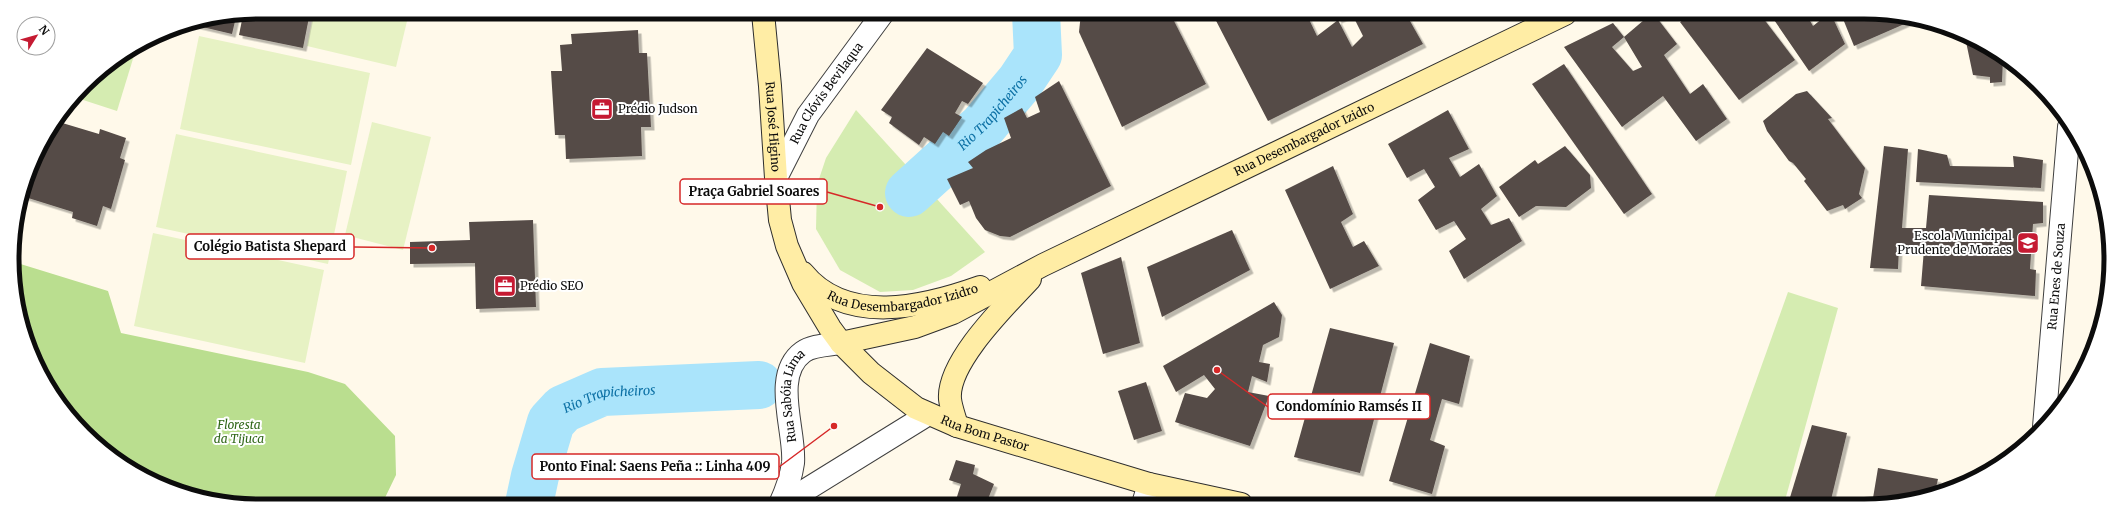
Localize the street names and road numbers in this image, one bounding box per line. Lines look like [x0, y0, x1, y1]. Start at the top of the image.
street label: Rua Clóvis Bevilaqua [787, 39, 866, 146]
street label: Rua José Higino [763, 81, 784, 172]
street label: Rua Desembargador Izidro [1231, 99, 1377, 179]
street label: Rua Enes de Souza [2044, 222, 2068, 331]
street label: Rua Desembargador Izidro [825, 280, 980, 314]
street label: Rua Sabóia Lima [779, 345, 808, 443]
street label: Rua Bom Pastor [938, 412, 1031, 454]

